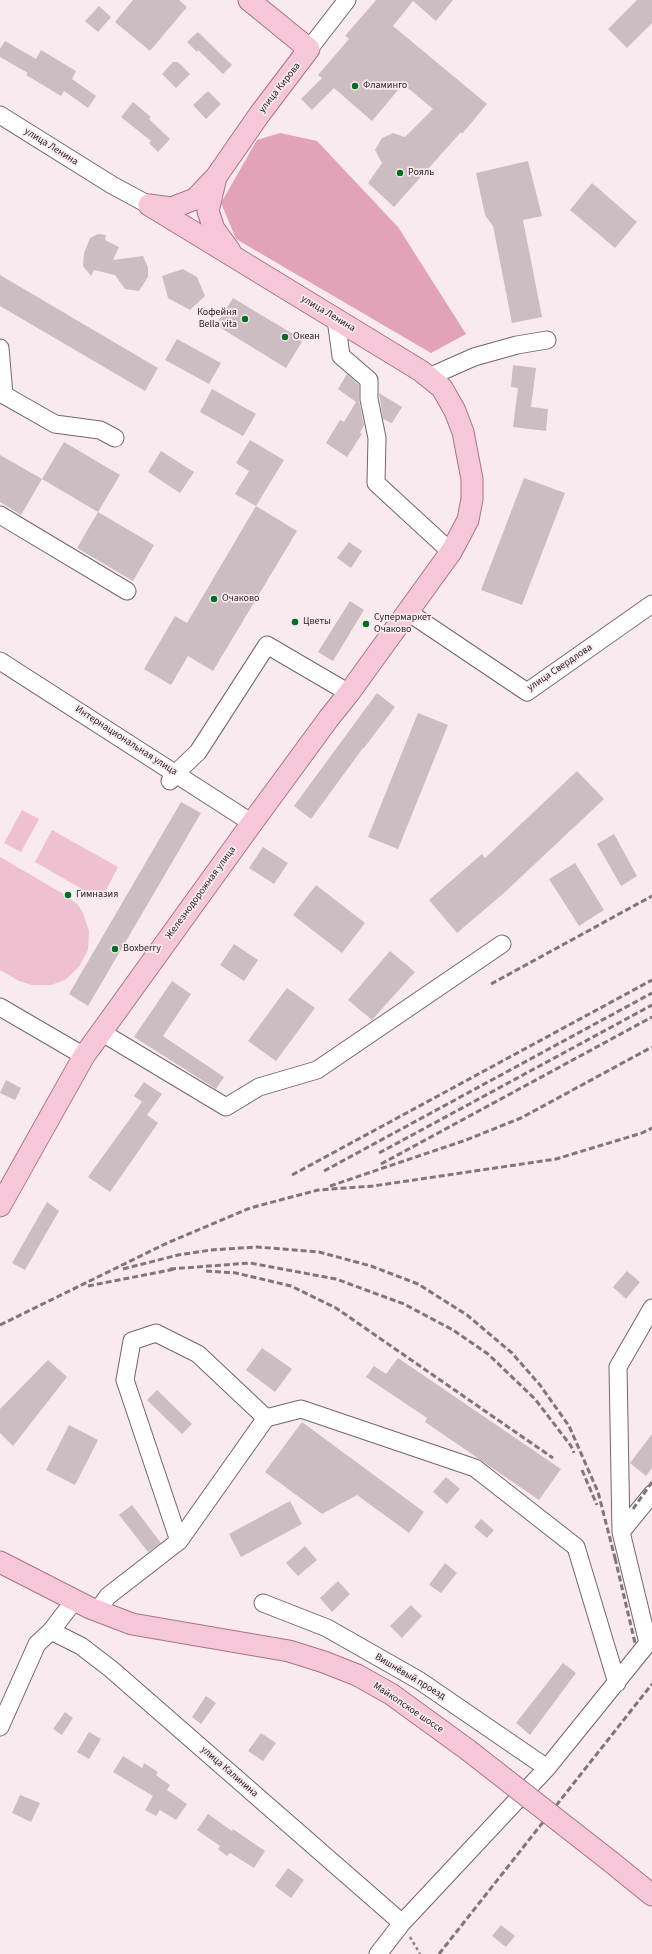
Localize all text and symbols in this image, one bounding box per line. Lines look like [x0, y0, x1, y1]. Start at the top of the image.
street label: улица Кирова [257, 60, 303, 116]
place label: Фламинго [363, 80, 407, 92]
marker: Фламинго [350, 81, 360, 91]
street label: улица Ленина [22, 126, 80, 168]
place label: Рояль [408, 167, 434, 179]
marker: Рояль [395, 168, 405, 178]
street label: улица Ленина [299, 293, 357, 335]
place label: Кофейня Bella vita [197, 307, 237, 330]
marker: Кофейня Bella vita [240, 314, 250, 324]
place label: Океан [293, 331, 320, 343]
marker: Океан [280, 332, 290, 342]
place label: Очаково [222, 593, 259, 605]
marker: Очаково [209, 594, 219, 604]
place label: Супермаркет Очаково [374, 612, 431, 636]
place label: Цветы [303, 616, 331, 628]
marker: Цветы [290, 617, 300, 627]
marker: Супермаркет Очаково [361, 619, 371, 629]
street label: улица Свердлова [525, 642, 595, 694]
street label: Интернациональная улица [73, 703, 179, 779]
street label: Железнодорожная улица [163, 844, 239, 942]
place label: Гимназия [76, 889, 118, 901]
marker: Гимназия [63, 890, 73, 900]
place label: Boxberry [123, 943, 161, 955]
marker: Boxberry [110, 944, 120, 954]
street label: Вишнёвый проезд [372, 1651, 448, 1703]
street label: Майкопское шоссе [371, 1680, 445, 1736]
street label: улица Калинина [198, 1744, 260, 1800]

